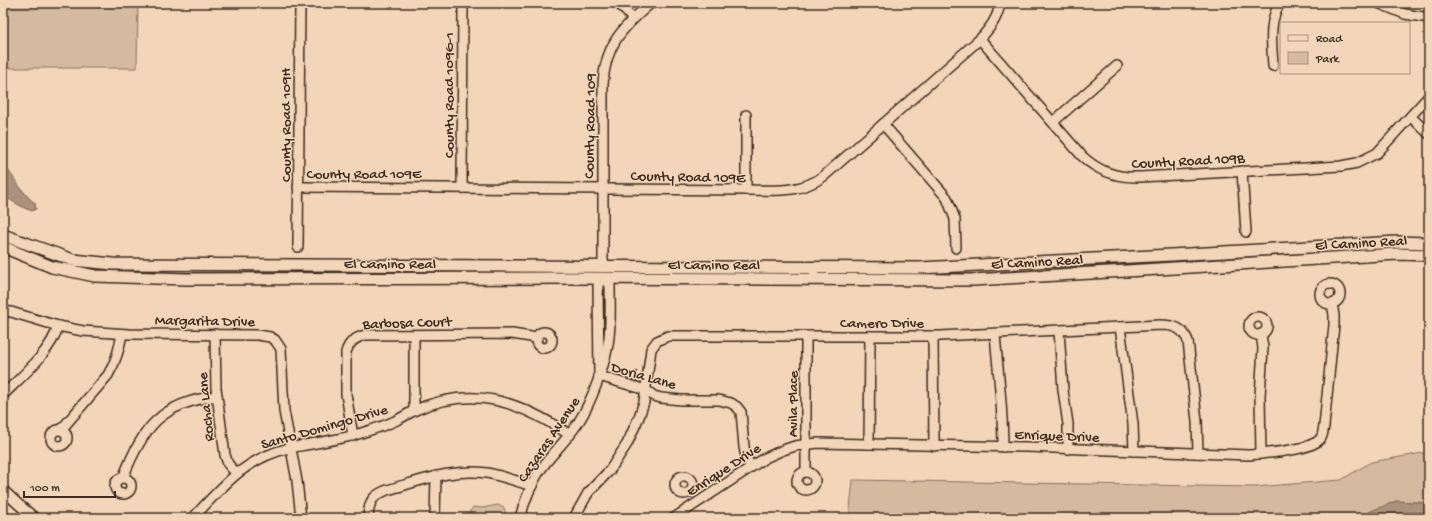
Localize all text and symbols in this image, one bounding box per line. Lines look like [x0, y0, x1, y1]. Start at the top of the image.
legend [1280, 22, 1410, 74]
street label: County Road 109G-1 [441, 32, 459, 158]
text: Road [1316, 33, 1343, 47]
text: Park [1315, 53, 1341, 67]
street label: County Road 109H [278, 68, 296, 182]
street label: County Road 109 [581, 73, 601, 179]
street label: County Road 109B [1131, 150, 1245, 174]
street label: County Road 109E [307, 166, 422, 184]
street label: County Road 109E [630, 168, 746, 188]
street label: El Camino Real [1315, 233, 1408, 255]
street label: El Camino Real [991, 252, 1084, 274]
street label: El Camino Real [344, 256, 436, 274]
street label: El Camino Real [668, 257, 760, 275]
street label: Margarita Drive [155, 312, 255, 332]
street label: Barbosa Court [361, 313, 454, 335]
street label: Camero Drive [840, 315, 924, 333]
street label: Doria Lane [608, 359, 678, 395]
street label: Avila Place [785, 370, 803, 437]
street label: Rocha Lane [194, 371, 220, 442]
street label: Cazaras Avenue [514, 394, 585, 486]
street label: Santo Domingo Drive [259, 401, 390, 455]
street label: Enrique Drive [1014, 427, 1100, 447]
street label: Enrique Drive [684, 440, 765, 501]
scale bar [24, 473, 115, 499]
text: 100 m [29, 482, 60, 496]

